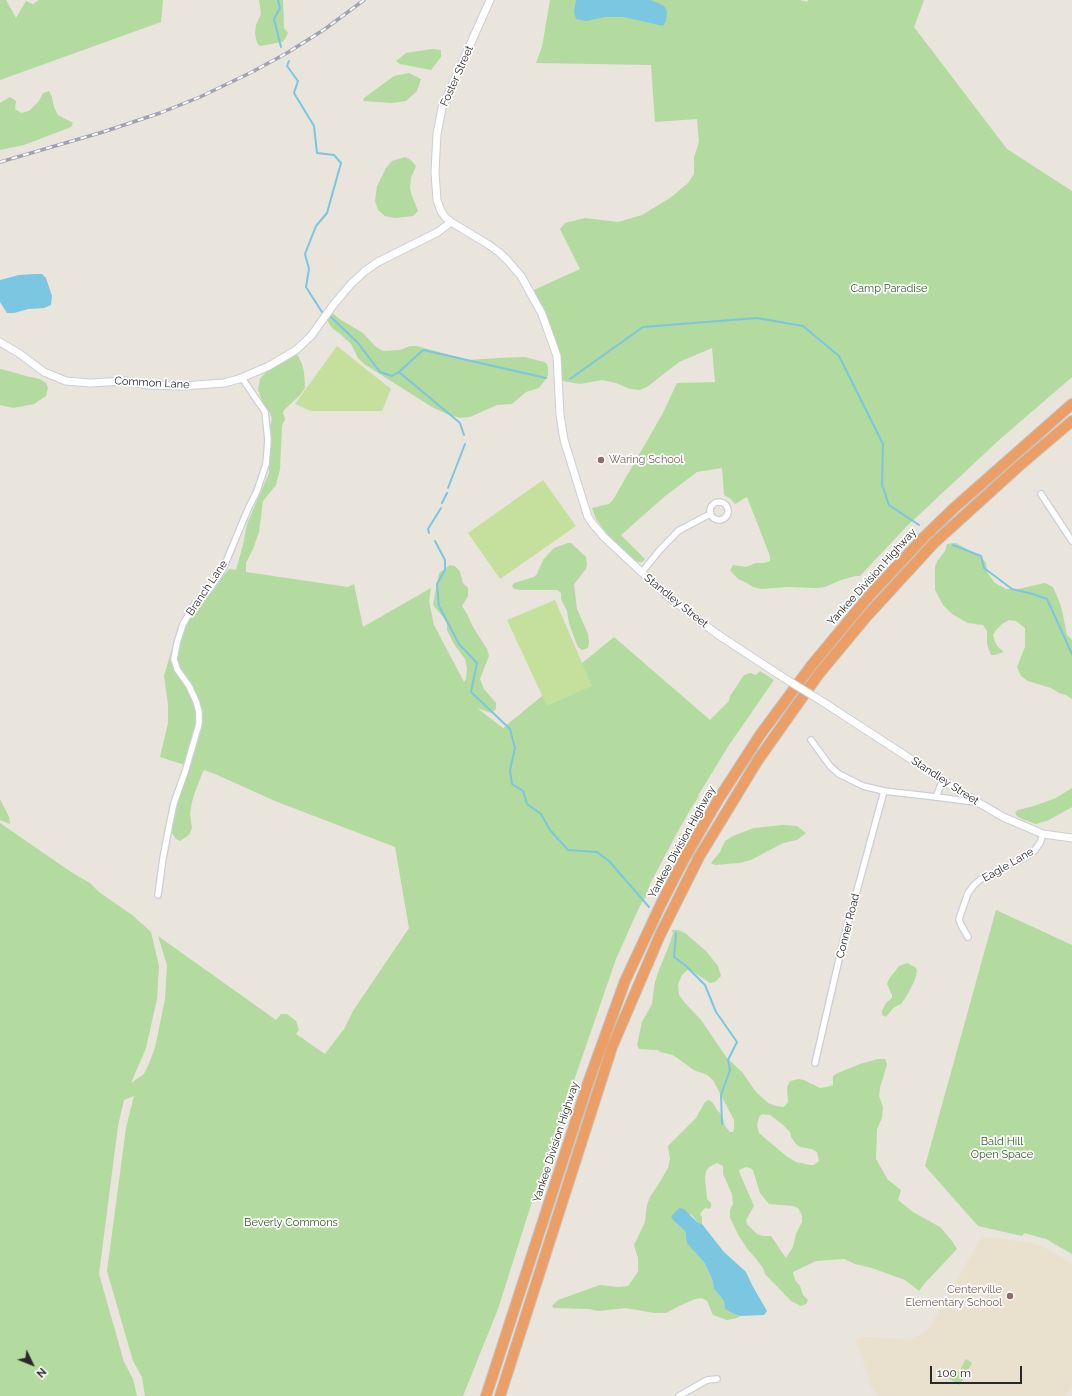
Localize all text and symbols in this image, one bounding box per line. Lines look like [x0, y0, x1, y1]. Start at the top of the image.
street label: Foster Street [438, 44, 476, 108]
park label: Camp Paradise [851, 282, 927, 296]
street label: Common Lane [114, 374, 190, 392]
place label: Waring School [609, 453, 683, 467]
marker: Waring School [596, 455, 606, 465]
street label: Yankee Division Highway [825, 526, 919, 628]
street label: Branch Lane [184, 558, 230, 618]
street label: Standley Street [642, 571, 710, 631]
street label: Standley Street [909, 754, 981, 808]
street label: Yankee Division Highway [646, 784, 718, 900]
street label: Eagle Lane [980, 845, 1036, 885]
street label: Conner Road [834, 892, 862, 960]
street label: Yankee Division Highway [530, 1080, 582, 1204]
park label: Bald Hill Open Space [971, 1135, 1033, 1161]
park label: Beverly Commons [244, 1216, 338, 1230]
place label: Centerville Elementary School [905, 1283, 1002, 1309]
marker: Centerville Elementary School [1005, 1291, 1015, 1301]
north arrow [12, 1344, 52, 1384]
scale bar [932, 1358, 1024, 1384]
text: N [34, 1365, 49, 1380]
text: 100 m [937, 1366, 971, 1380]

